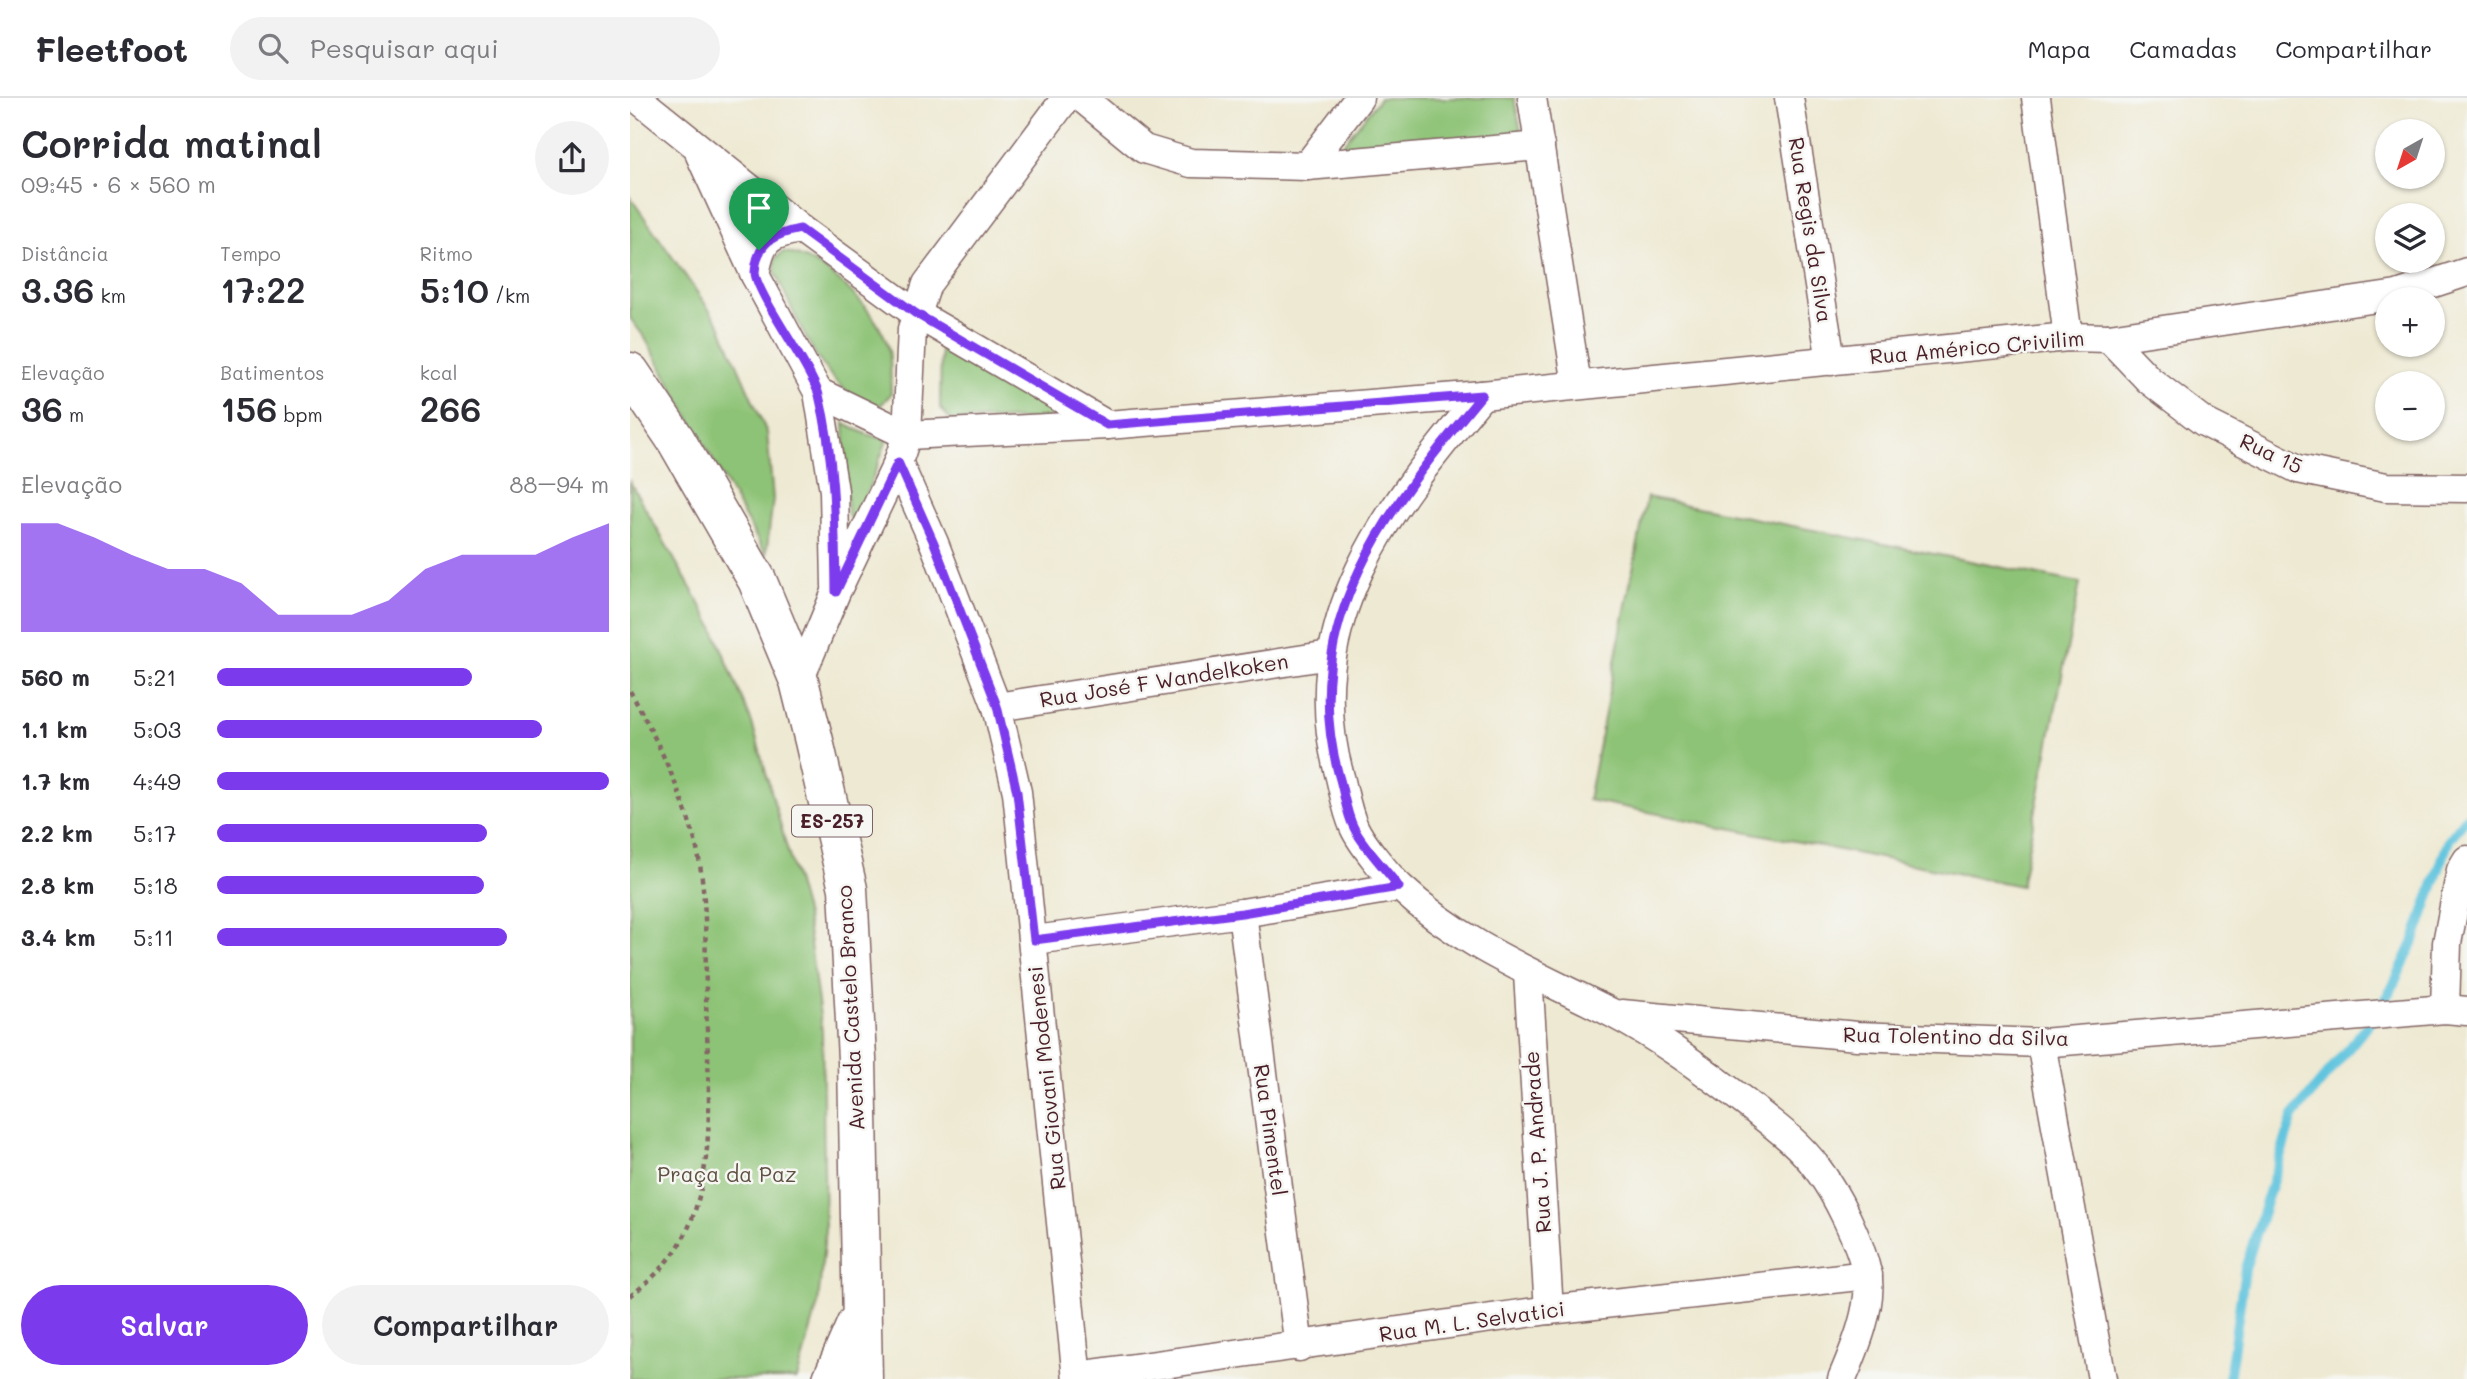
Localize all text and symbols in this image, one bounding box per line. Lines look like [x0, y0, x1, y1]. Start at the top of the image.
search box [230, 17, 720, 80]
text: Fleetfoot [35, 27, 188, 70]
icon: search [254, 29, 292, 67]
text: Pesquisar aqui [310, 31, 499, 65]
text: Mapa [2027, 33, 2091, 64]
text: Camadas [2129, 33, 2237, 64]
text: Compartilhar [2275, 33, 2432, 64]
text: Corrida matinal [21, 118, 322, 168]
north arrow [2375, 119, 2445, 189]
map controls [2375, 119, 2445, 441]
button: share [535, 121, 609, 195]
street label: Rua Regis da Silva [1783, 135, 1839, 325]
text: 09:45 · 6 × 560 m [21, 169, 216, 199]
pin [729, 178, 789, 250]
icon: arrive [740, 189, 778, 227]
button: layers [2375, 203, 2445, 273]
text: Distância [21, 241, 109, 266]
text: Tempo [220, 241, 281, 266]
text: Ritmo [420, 241, 472, 266]
text: 3.36 [21, 266, 94, 312]
text: 17:22 [220, 266, 305, 312]
text: 5:10 [420, 266, 489, 312]
text: km [94, 283, 126, 308]
text: /km [489, 283, 530, 308]
button: + [2375, 287, 2445, 357]
street label: Rua Américo Crivilim [1868, 324, 2085, 369]
text: Elevação [21, 360, 105, 385]
text: Batimentos [220, 360, 324, 385]
text: kcal [420, 360, 458, 385]
button: − [2375, 371, 2445, 441]
text: 36 [21, 385, 63, 431]
text: 156 [220, 385, 277, 431]
text: 266 [420, 385, 482, 431]
text: m [63, 402, 84, 427]
text: bpm [277, 402, 323, 427]
street label: Rua 15 [2236, 426, 2307, 479]
text: Elevação [21, 469, 122, 499]
text: 88–94 m [510, 469, 609, 499]
street label: Rua José F Wandelkoken [1038, 647, 1290, 713]
text: 560 m [21, 662, 90, 692]
text: 5:21 [133, 662, 177, 692]
text: 1.1 km [21, 714, 87, 744]
text: 5:03 [133, 714, 181, 744]
text: 1.7 km [21, 766, 90, 796]
text: 4:49 [133, 766, 181, 796]
road number: ES-257 [792, 806, 872, 836]
text: 2.2 km [21, 818, 93, 848]
text: 5:17 [133, 818, 177, 848]
text: 2.8 km [21, 870, 94, 900]
text: 5:18 [133, 870, 178, 900]
street label: Avenida Castelo Branco [830, 885, 869, 1132]
text: 3.4 km [21, 922, 95, 952]
text: 5:11 [133, 922, 174, 952]
street label: Rua Giovani Modenesi [1020, 965, 1071, 1191]
street label: Rua Tolentino da Silva [1843, 1020, 2069, 1051]
street label: Rua J. P. Andrade [1517, 1050, 1556, 1234]
street label: Rua Pimentel [1249, 1062, 1294, 1197]
park label: Praça da Paz [657, 1160, 797, 1187]
button: Salvar [21, 1285, 308, 1365]
button: Compartilhar [322, 1285, 609, 1365]
street label: Rua M. L. Selvatici [1377, 1294, 1566, 1347]

